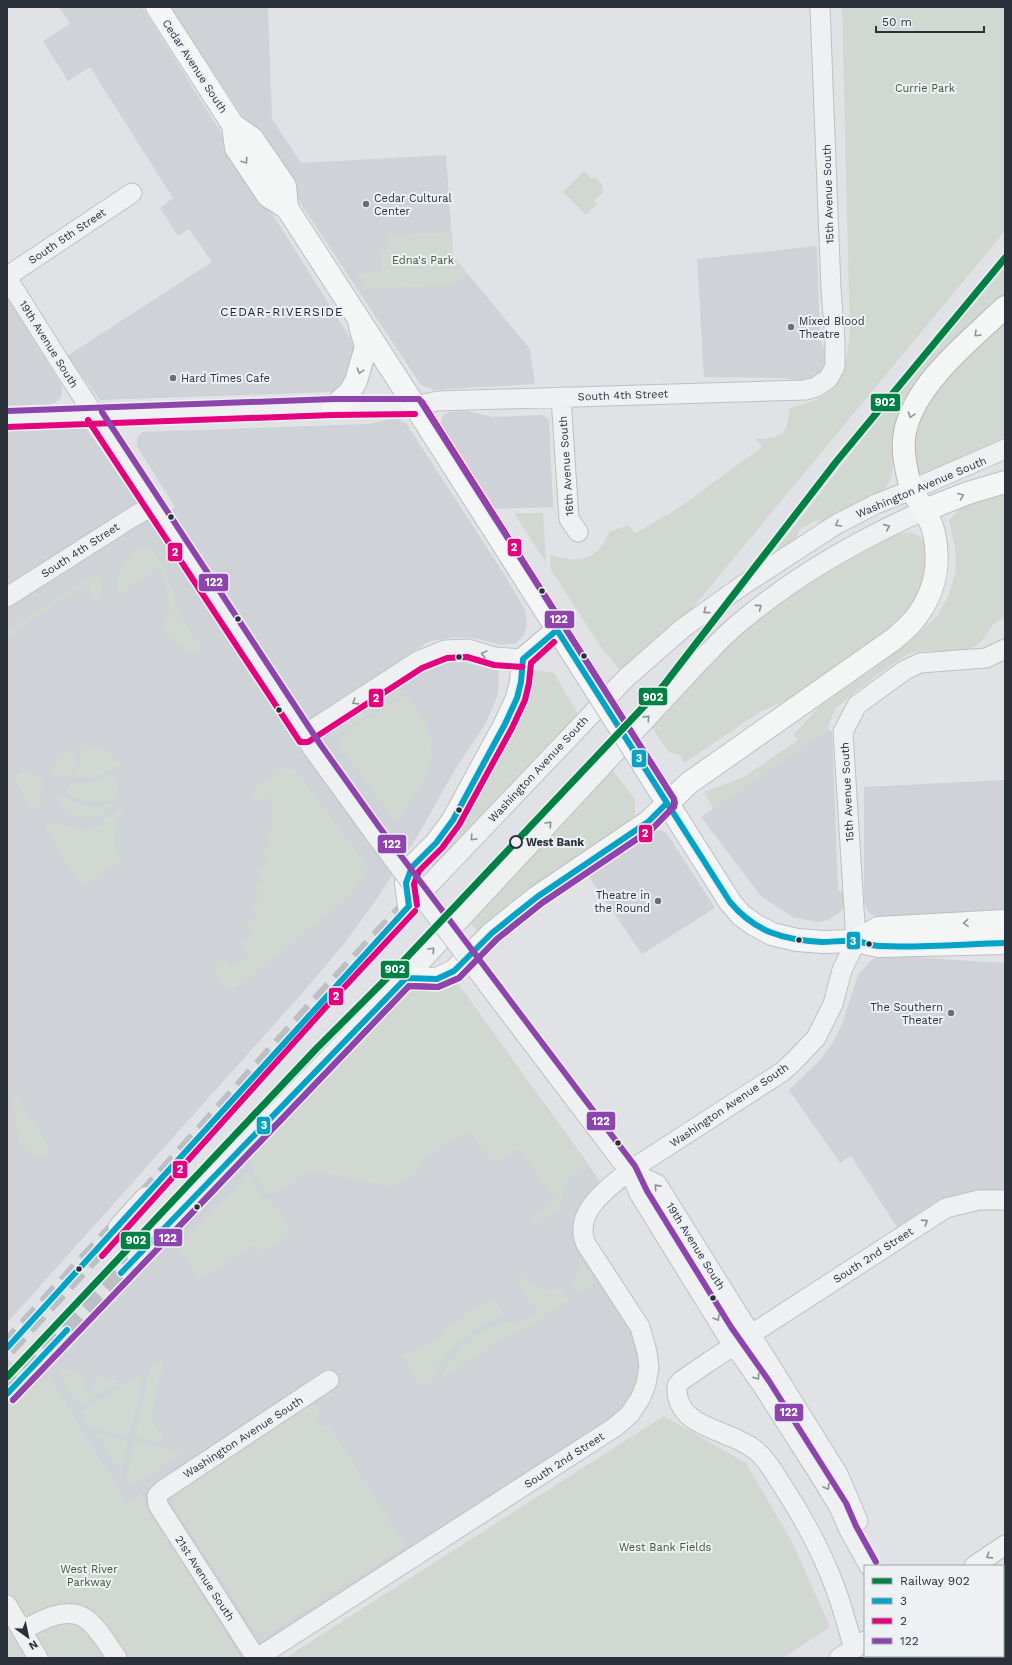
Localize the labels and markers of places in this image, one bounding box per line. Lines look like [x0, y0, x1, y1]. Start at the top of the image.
place label: Cedar Cultural Center [374, 192, 452, 218]
marker: Cedar Cultural Center [361, 199, 371, 209]
place label: Mixed Blood Theatre [799, 315, 865, 341]
marker: Mixed Blood Theatre [786, 322, 796, 332]
place label: Hard Times Cafe [181, 372, 270, 385]
marker: Hard Times Cafe [168, 373, 178, 383]
unlabelled marker [166, 512, 176, 522]
unlabelled marker [537, 586, 547, 596]
unlabelled marker [233, 614, 243, 624]
unlabelled marker [579, 651, 589, 661]
unlabelled marker [454, 652, 464, 662]
unlabelled marker [274, 705, 284, 715]
unlabelled marker [454, 805, 464, 815]
marker: West Bank [509, 835, 523, 849]
place label: West Bank [526, 836, 584, 849]
place label: Theatre in the Round [594, 889, 650, 915]
marker: Theatre in the Round [653, 896, 663, 906]
unlabelled marker [794, 935, 804, 945]
unlabelled marker [864, 939, 874, 949]
place label: The Southern Theater [870, 1001, 944, 1027]
marker: The Southern Theater [946, 1008, 956, 1018]
unlabelled marker [613, 1138, 623, 1148]
unlabelled marker [192, 1202, 202, 1212]
unlabelled marker [74, 1264, 84, 1274]
unlabelled marker [708, 1293, 718, 1303]

